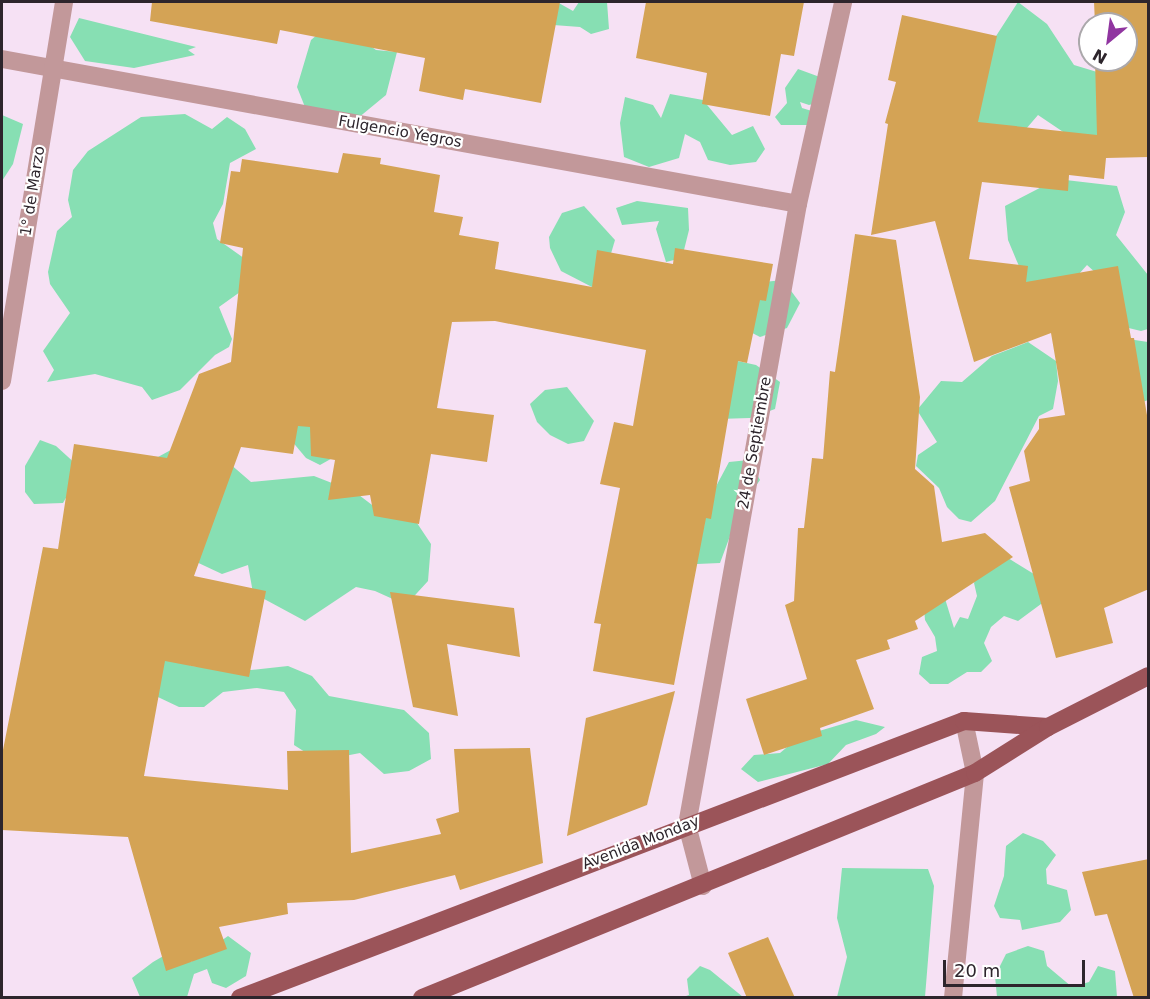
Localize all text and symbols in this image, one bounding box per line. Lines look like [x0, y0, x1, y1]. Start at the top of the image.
north arrow [1078, 12, 1138, 72]
text: N [1090, 45, 1110, 68]
street label: Fulgencio Yegros [337, 112, 463, 152]
street label: 1° de Marzo [17, 145, 49, 237]
street label: 24 de Septiembre [734, 375, 776, 511]
street label: Avenida Monday [580, 812, 702, 874]
scale bar [946, 948, 1088, 986]
text: 20 m [954, 960, 1000, 981]

